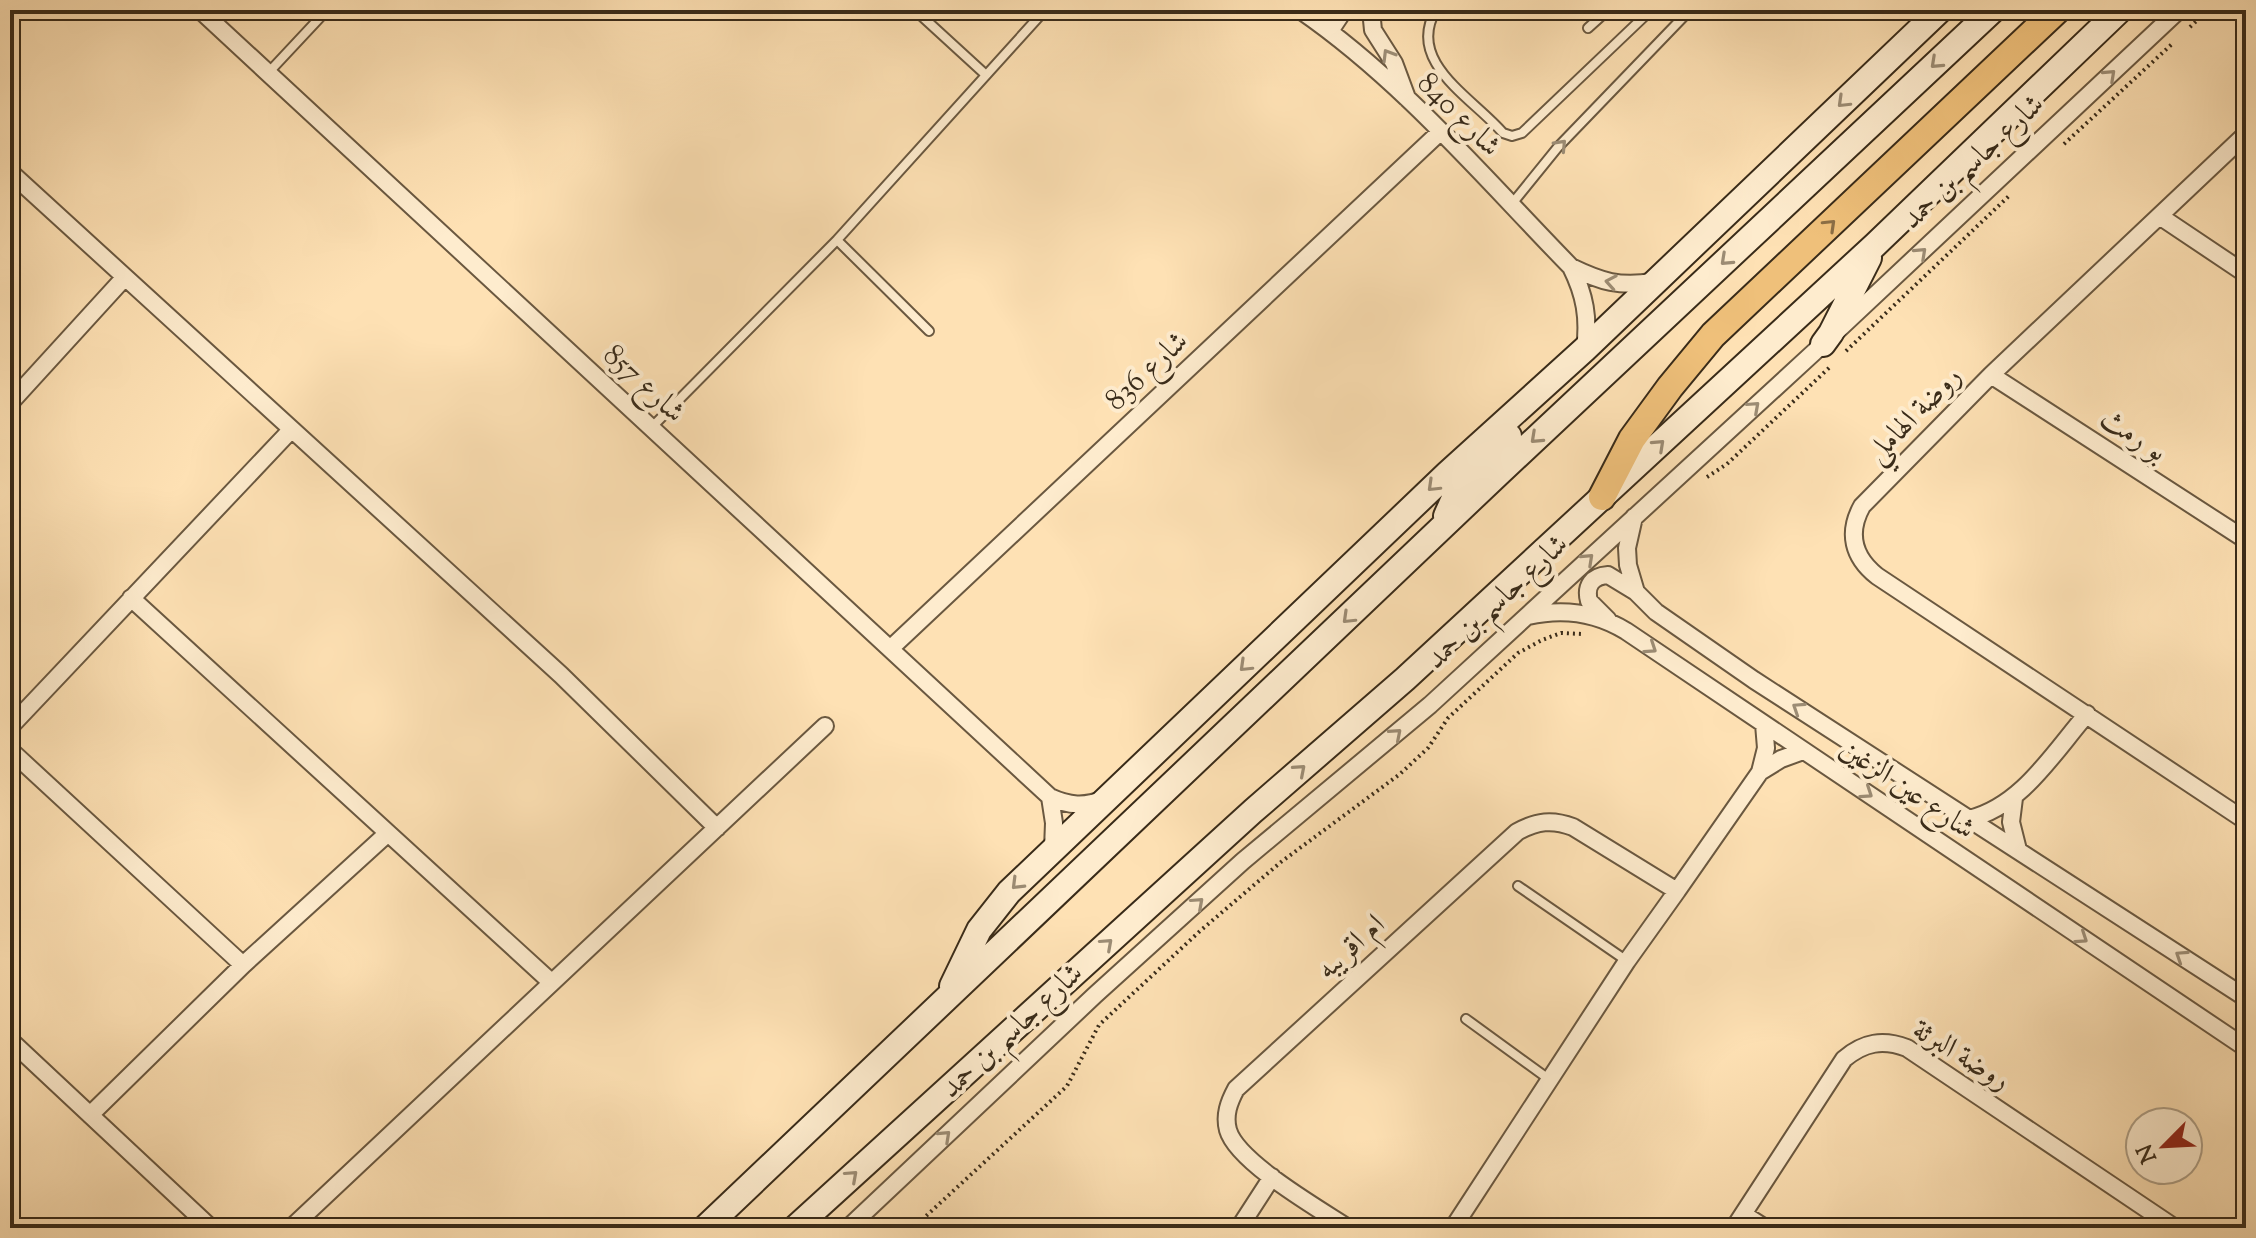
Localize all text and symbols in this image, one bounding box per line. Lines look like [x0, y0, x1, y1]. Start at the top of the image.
one-way arrow [1383, 49, 1398, 64]
one-way arrow [1931, 54, 1945, 69]
street label: شارع 840 [1406, 64, 1510, 168]
one-way arrow [2101, 69, 2115, 84]
street label: شارع جاسم بن حمد [1892, 85, 2058, 244]
one-way arrow [1838, 93, 1852, 108]
one-way arrow [1551, 140, 1566, 154]
one-way arrow [1821, 219, 1835, 234]
one-way arrow [1911, 248, 1926, 262]
one-way arrow [1721, 251, 1735, 266]
one-way arrow [1604, 275, 1618, 292]
street label: شارع 836 [1096, 322, 1200, 422]
street label: شارع 857 [592, 335, 694, 435]
street label: روضة الهاملي [1857, 357, 1976, 478]
street label: بو رمث [2090, 398, 2175, 474]
one-way arrow [1744, 403, 1759, 417]
one-way arrow [1531, 429, 1546, 443]
one-way arrow [1649, 441, 1664, 455]
one-way arrow [1428, 477, 1443, 491]
street label: شارع جاسم بن حمد [1416, 525, 1582, 684]
one-way arrow [1579, 555, 1594, 569]
one-way arrow [1343, 608, 1357, 623]
one-way arrow [1642, 638, 1657, 653]
one-way arrow [1240, 656, 1255, 670]
one-way arrow [1792, 703, 1806, 718]
street label: شارع عين الزغين [1830, 729, 1983, 852]
one-way arrow [1387, 730, 1401, 744]
one-way arrow [1291, 765, 1305, 780]
one-way arrow [1858, 783, 1872, 798]
one-way arrow [1012, 875, 1026, 889]
one-way arrow [1188, 898, 1203, 912]
street label: ام اقريبه [1308, 905, 1397, 992]
one-way arrow [2074, 928, 2088, 943]
one-way arrow [1097, 939, 1112, 954]
one-way arrow [2175, 950, 2189, 965]
street label: شارع جاسم بن حمد [931, 954, 1097, 1113]
street label: روضة البرثة [1903, 1010, 2018, 1102]
north arrow [2124, 1106, 2204, 1186]
one-way arrow [936, 1131, 950, 1146]
text: N [2130, 1138, 2167, 1167]
one-way arrow [843, 1171, 858, 1185]

